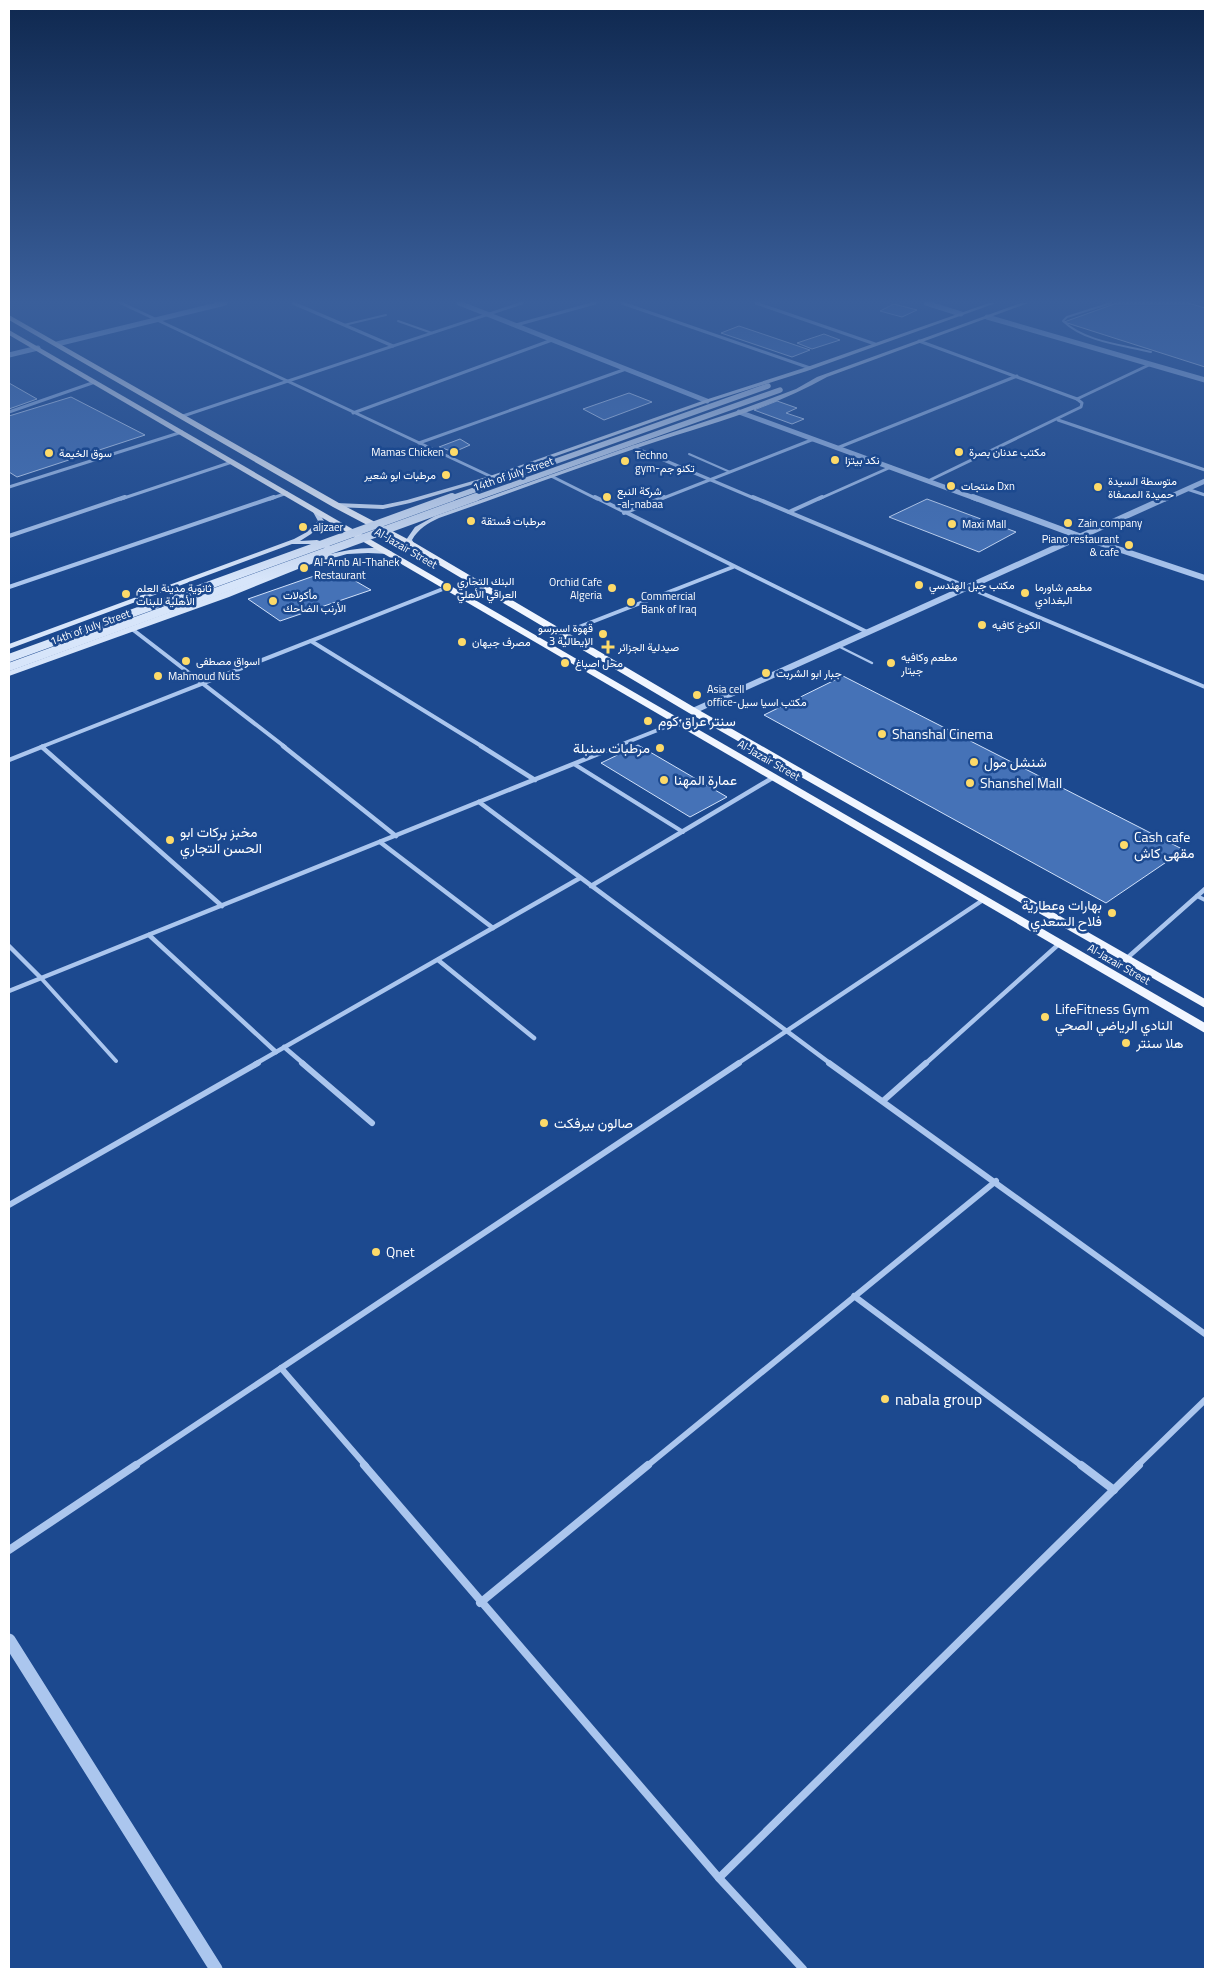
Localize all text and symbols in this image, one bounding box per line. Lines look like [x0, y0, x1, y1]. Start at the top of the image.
place label: Mamas Chicken [371, 444, 444, 460]
place label: مكتب عدنان بصرة [969, 444, 1046, 460]
place label: سوق الخيمة [59, 445, 112, 461]
marker: Mamas Chicken [448, 446, 460, 458]
marker: مكتب عدنان بصرة [953, 446, 965, 458]
marker: سوق الخيمة [43, 447, 55, 459]
place label: Techno gym-تكنو جم [635, 447, 695, 476]
place label: نكد بيتزا [845, 452, 880, 468]
street label: 14th of July Street [471, 453, 555, 495]
marker: نكد بيتزا [829, 454, 841, 466]
marker: Techno gym-تكنو جم [619, 455, 631, 467]
place label: مرطبات ابو شعير [363, 467, 436, 483]
marker: مرطبات ابو شعير [440, 469, 452, 481]
place label: متوسطة السيدة حميدة المصفاة [1108, 473, 1177, 502]
place label: منتجات Dxn [961, 478, 1015, 494]
marker: منتجات Dxn [945, 480, 957, 492]
marker: متوسطة السيدة حميدة المصفاة [1092, 481, 1104, 493]
place label: شركة النبع -al-nabaa [617, 483, 663, 512]
marker: شركة النبع -al-nabaa [601, 491, 613, 503]
place label: مرطبات فستقة [481, 513, 546, 529]
marker: مرطبات فستقة [465, 515, 477, 527]
place label: Zain company [1078, 515, 1143, 531]
place label: Maxi Mall [962, 516, 1006, 532]
marker: Zain company [1062, 517, 1074, 529]
marker: Maxi Mall [946, 518, 958, 530]
place label: aljzaer [313, 519, 344, 535]
marker: aljzaer [297, 521, 309, 533]
street label: Al-Jazair Street [372, 524, 440, 572]
place label: Piano restaurant & cafe [1042, 531, 1119, 560]
marker: Piano restaurant & cafe [1123, 539, 1135, 551]
place label: Al-Arnb Al-Thahek Restaurant [314, 554, 400, 583]
marker: Al-Arnb Al-Thahek Restaurant [298, 562, 310, 574]
place label: البنك التجاري العراقي الأهلي [457, 573, 517, 604]
place label: Orchid Cafe Algeria [549, 574, 602, 603]
place label: مكتب جبل الهندسي [929, 577, 1015, 595]
marker: مكتب جبل الهندسي [913, 579, 925, 591]
place label: مطعم شاورما البغدادي [1035, 579, 1092, 610]
place label: ثانوية مدينة العلم الأهلية للبنات [136, 580, 212, 609]
marker: البنك التجاري العراقي الأهلي [441, 581, 453, 593]
marker: Orchid Cafe Algeria [606, 582, 618, 594]
place label: مأكولات الأرنب الضاحك [283, 587, 346, 616]
marker: مطعم شاورما البغدادي [1019, 587, 1031, 599]
marker: ثانوية مدينة العلم الأهلية للبنات [120, 588, 132, 600]
place label: Commercial Bank of Iraq [641, 588, 697, 617]
marker: مأكولات الأرنب الضاحك [267, 595, 279, 607]
marker: Commercial Bank of Iraq [625, 596, 637, 608]
street label: 14th of July Street [48, 605, 132, 649]
place label: الكوخ كافيه [992, 617, 1041, 633]
marker: الكوخ كافيه [976, 619, 988, 631]
place label: قهوة اسبرسو الإيطالية 3 [538, 620, 593, 649]
marker: قهوة اسبرسو الإيطالية 3 [597, 628, 609, 640]
place label: مصرف جيهان [472, 634, 531, 650]
marker: مصرف جيهان [456, 636, 468, 648]
place label: صيدلية الجزائر [617, 639, 679, 655]
marker: صيدلية الجزائر [602, 641, 614, 653]
place label: مطعم وكافيه جيتار [900, 649, 957, 678]
place label: اسواق مصطفى [196, 653, 260, 669]
marker: اسواق مصطفى [180, 655, 192, 667]
place label: محل اصباغ [575, 655, 623, 671]
marker: محل اصباغ [559, 657, 571, 669]
marker: مطعم وكافيه جيتار [885, 657, 897, 669]
place label: جبار ابو الشربت [776, 665, 842, 681]
marker: جبار ابو الشربت [760, 667, 772, 679]
place label: Mahmoud Nuts [168, 668, 240, 684]
marker: Mahmoud Nuts [152, 670, 164, 682]
place label: Asia cell office-مكتب اسيا سيل [707, 681, 807, 710]
marker: Asia cell office-مكتب اسيا سيل [691, 689, 703, 701]
place label: سنتر عراق كوم [658, 710, 736, 731]
marker: سنتر عراق كوم [642, 715, 654, 727]
place label: Shanshal Cinema [892, 723, 993, 744]
marker: Shanshal Cinema [876, 728, 888, 740]
street label: Al-Jazair Street [735, 736, 803, 784]
place label: مرطبات سنبلة [573, 737, 650, 758]
marker: مرطبات سنبلة [654, 742, 666, 754]
place label: شنشل مول [984, 751, 1047, 772]
marker: شنشل مول [968, 756, 980, 768]
place label: عمارة المهنا [674, 769, 737, 790]
place label: Shanshel Mall [980, 772, 1062, 793]
marker: عمارة المهنا [658, 774, 670, 786]
marker: Shanshel Mall [964, 777, 976, 789]
place label: مخبز بركات ابو الحسن التجاري [180, 821, 262, 860]
place label: Cash cafe مقهى كاش [1134, 826, 1195, 863]
marker: مخبز بركات ابو الحسن التجاري [164, 834, 176, 846]
marker: Cash cafe مقهى كاش [1118, 839, 1130, 851]
place label: بهارات وعطارية فلاح السعدي [1022, 894, 1102, 933]
marker: بهارات وعطارية فلاح السعدي [1106, 907, 1118, 919]
street label: Al-Jazair Street [1085, 940, 1153, 988]
place label: LifeFitness Gym النادي الرياضي الصحي [1055, 998, 1173, 1037]
marker: LifeFitness Gym النادي الرياضي الصحي [1039, 1011, 1051, 1023]
place label: هلا سنتر [1135, 1032, 1184, 1053]
marker: هلا سنتر [1120, 1037, 1132, 1049]
place label: صالون بيرفكت [554, 1112, 633, 1133]
marker: صالون بيرفكت [538, 1117, 550, 1129]
place label: Qnet [386, 1241, 415, 1262]
marker: Qnet [370, 1246, 382, 1258]
place label: nabala group [895, 1387, 982, 1411]
marker: nabala group [879, 1393, 891, 1405]

